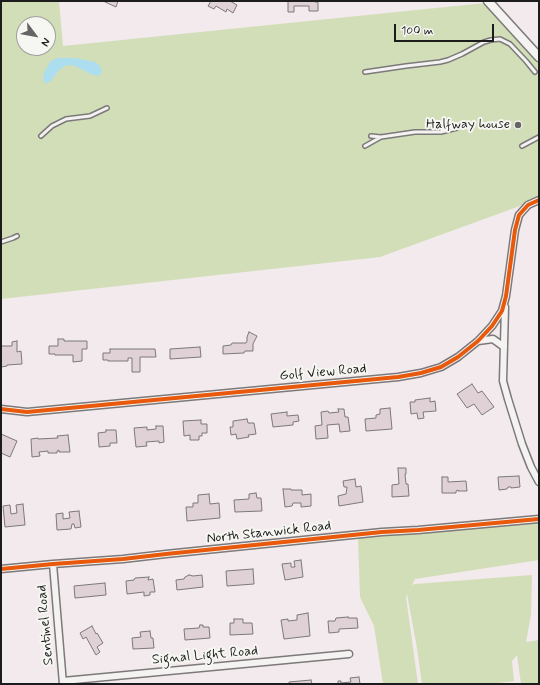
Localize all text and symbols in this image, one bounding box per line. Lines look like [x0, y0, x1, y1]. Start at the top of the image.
north arrow [16, 16, 56, 56]
scale bar [396, 16, 496, 42]
text: 100 m [401, 23, 433, 39]
text: N [37, 35, 53, 49]
place label: Halfway house [426, 117, 510, 133]
marker: Halfway house [513, 120, 523, 130]
street label: Golf View Road [279, 361, 367, 385]
street label: North Stanwick Road [206, 518, 332, 548]
street label: Sentinel Road [34, 584, 58, 666]
street label: Signal Light Road [151, 643, 259, 669]

